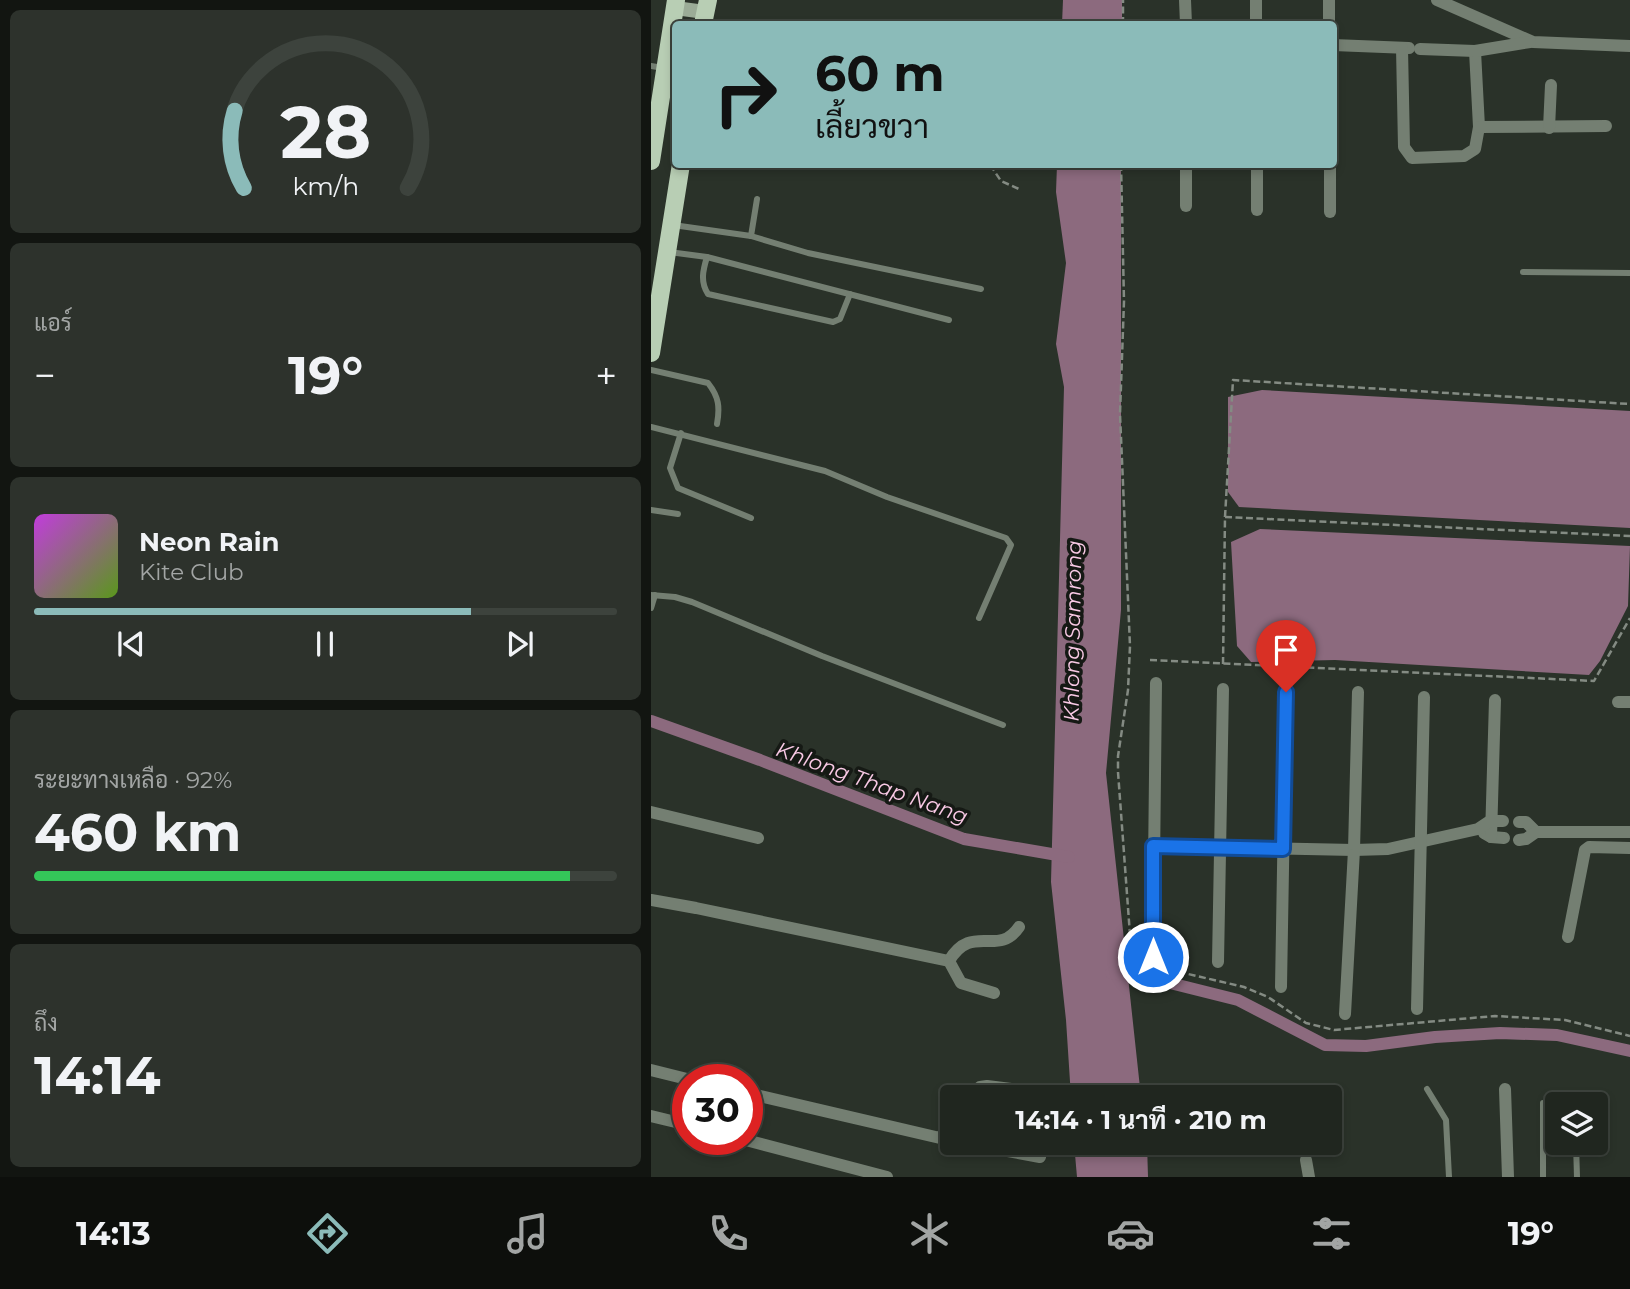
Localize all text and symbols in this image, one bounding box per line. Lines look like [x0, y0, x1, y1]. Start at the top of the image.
text: 60 m [815, 44, 945, 103]
icon: right [700, 49, 791, 140]
text: 28 [280, 88, 371, 176]
text: เลี้ยวขวา [815, 107, 929, 146]
text: km/h [292, 171, 359, 201]
text: แอร์ [34, 309, 72, 337]
text: 19° [288, 344, 363, 407]
text: − [34, 352, 56, 399]
text: + [595, 352, 617, 399]
text: Neon Rain [139, 526, 280, 558]
water label: Khlong Samrong [1058, 540, 1087, 722]
text: Kite Club [139, 558, 244, 586]
pin [1256, 620, 1316, 692]
icon: previous [112, 625, 150, 663]
icon: pause [306, 625, 344, 663]
icon: next [501, 625, 539, 663]
icon: arrive [1267, 631, 1305, 669]
water label: Khlong Thap Nang [773, 736, 971, 829]
text: ระยะทางเหลือ · 92% [34, 766, 232, 794]
text: 460 km [34, 801, 241, 864]
position arrow [1116, 920, 1190, 994]
text: ถึง [34, 1009, 58, 1037]
text: 14:14 [34, 1044, 160, 1107]
speed limit sign: 30 [672, 1064, 763, 1155]
map controls [1545, 1092, 1608, 1155]
button: layers [1545, 1092, 1608, 1155]
text: 14:14 · 1 นาที · 210 m [1015, 1104, 1267, 1136]
icon: directions [303, 1209, 352, 1258]
icon: music [503, 1209, 552, 1258]
icon: phone [704, 1209, 753, 1258]
icon: climate [905, 1209, 954, 1258]
icon: car [1106, 1209, 1155, 1258]
icon: filters [1307, 1209, 1356, 1258]
text: 14:13 [76, 1214, 151, 1253]
text: 19° [1508, 1214, 1554, 1253]

